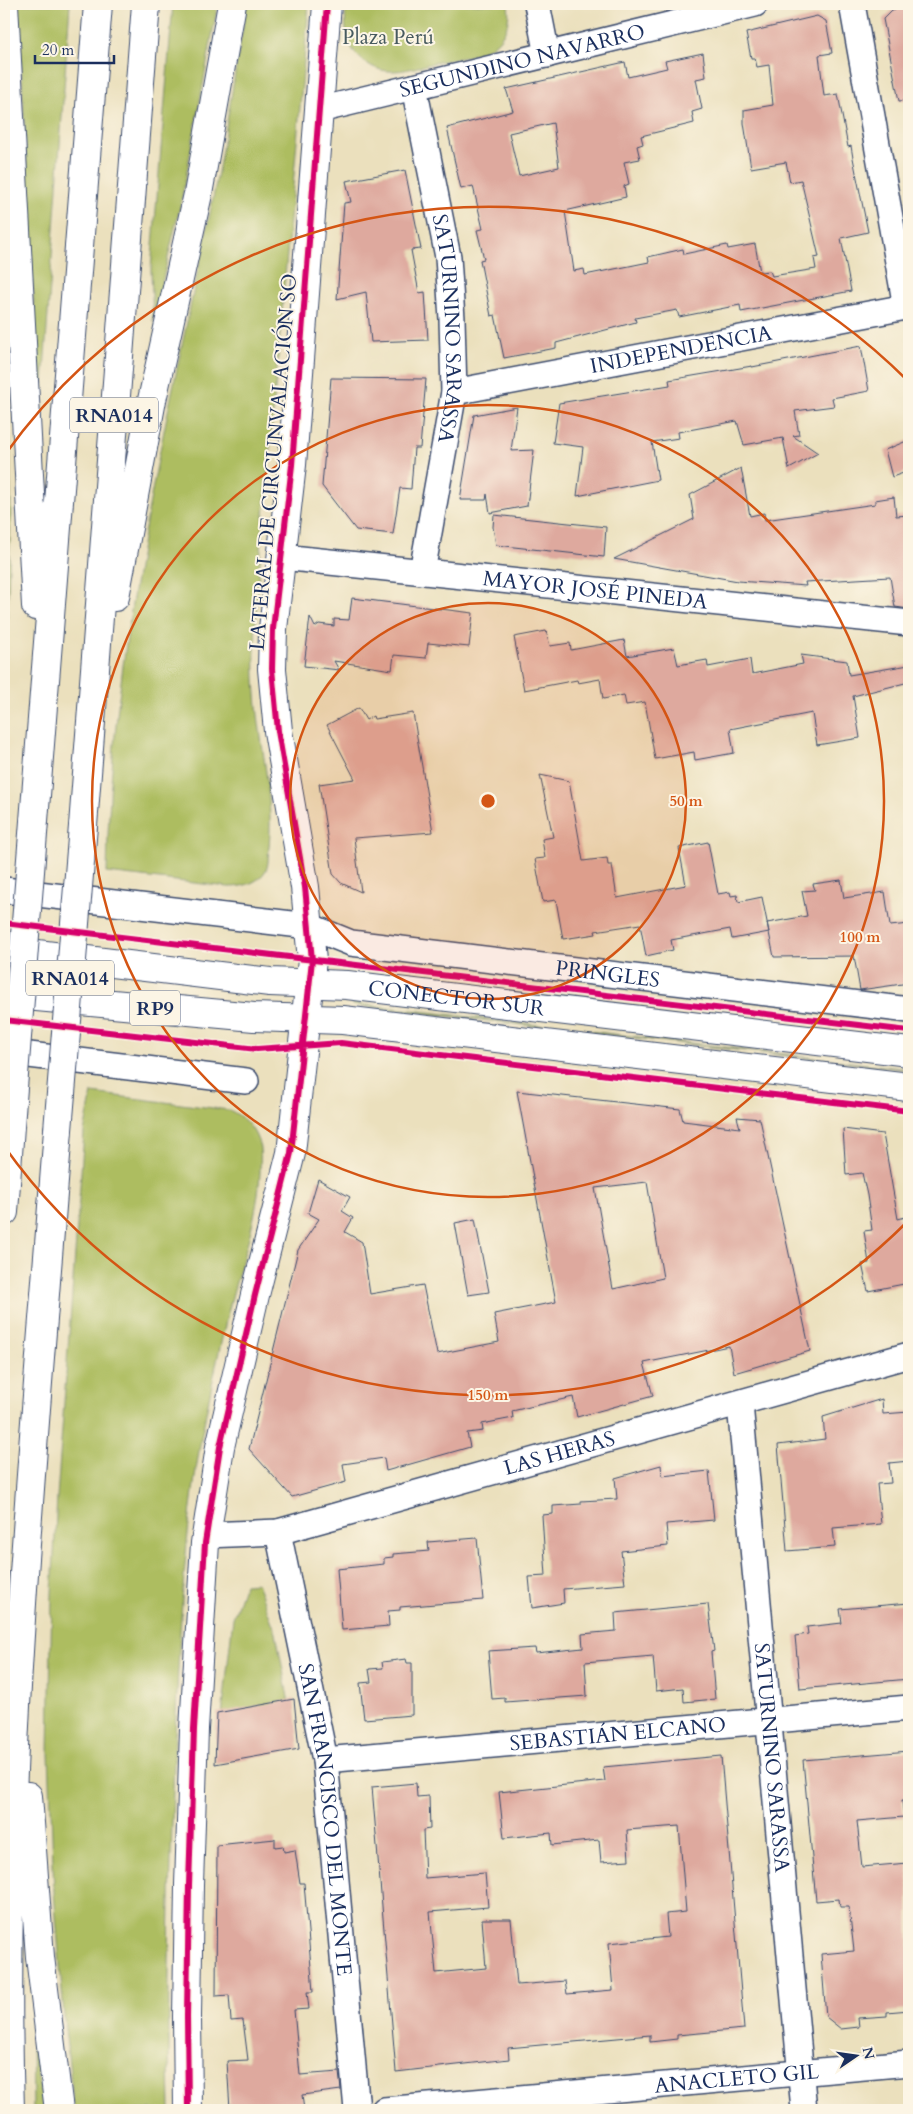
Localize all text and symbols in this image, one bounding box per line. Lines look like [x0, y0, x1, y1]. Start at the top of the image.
street label: SEGUNDINO NAVARRO [396, 17, 648, 105]
park label: Plaza Perú [342, 23, 434, 52]
scale bar [35, 32, 114, 64]
text: 20 m [42, 40, 74, 60]
street label: SATURNINO SARASSA [425, 212, 468, 445]
street label: LATERAL DE CIRCUNVALACIÓN SO [242, 272, 304, 652]
street label: INDEPENDENCIA [588, 318, 775, 381]
road number: RNA014 [70, 398, 158, 432]
street label: MAYOR JOSÉ PINEDA [481, 564, 709, 617]
text: 50 m [669, 791, 703, 811]
centre of rings [479, 792, 497, 810]
text: 100 m [840, 927, 881, 947]
street label: PRINGLES [554, 954, 661, 995]
road number: RNA014 [26, 960, 114, 996]
street label: CONECTOR SUR [367, 974, 546, 1023]
road number: RP9 [130, 990, 180, 1026]
text: 150 m [468, 1385, 509, 1405]
street label: LAS HERAS [500, 1424, 618, 1483]
street label: SATURNINO SARASSA [747, 1642, 796, 1874]
street label: SAN FRANCISCO DEL MONTE [290, 1661, 359, 1977]
street label: SEBASTIÁN ELCANO [508, 1710, 727, 1758]
north arrow [830, 2032, 880, 2082]
text: N [858, 2045, 879, 2061]
street label: ANACLETO GIL [653, 2057, 821, 2101]

